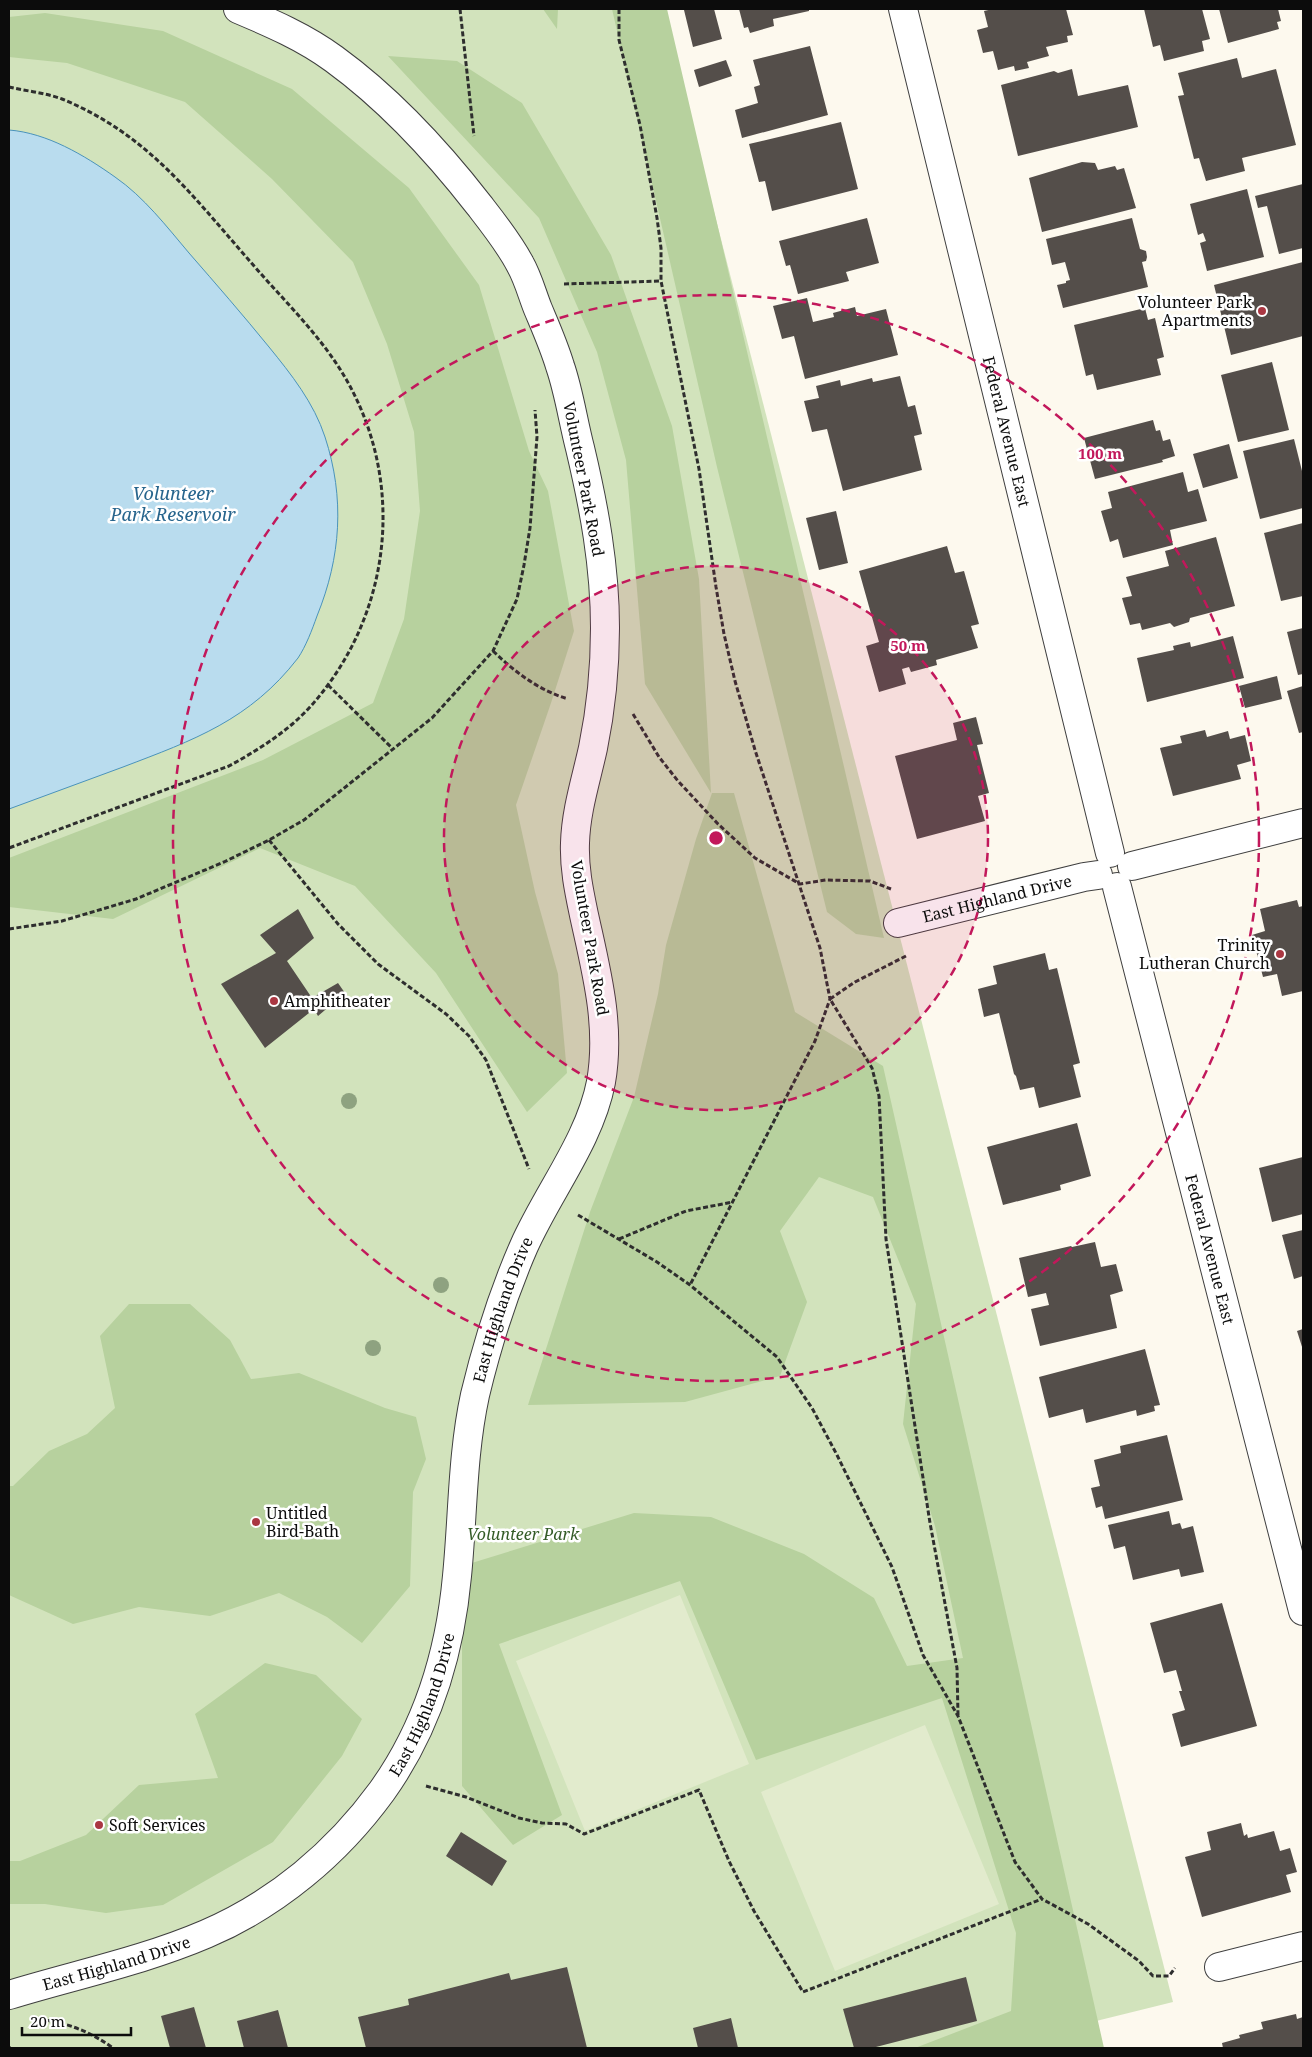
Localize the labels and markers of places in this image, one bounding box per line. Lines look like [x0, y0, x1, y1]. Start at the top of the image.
place label: Volunteer Park Apartments [1137, 291, 1253, 331]
marker: Volunteer Park Apartments [1256, 305, 1268, 317]
centre of rings [707, 829, 725, 847]
place label: Trinity Lutheran Church [1139, 934, 1271, 974]
marker: Trinity Lutheran Church [1274, 948, 1286, 960]
place label: Amphitheater [284, 990, 391, 1012]
marker: Amphitheater [268, 995, 280, 1007]
place label: Untitled Bird-Bath [266, 1502, 339, 1542]
marker: Untitled Bird-Bath [250, 1516, 262, 1528]
place label: Soft Services [109, 1814, 205, 1836]
marker: Soft Services [93, 1819, 105, 1831]

